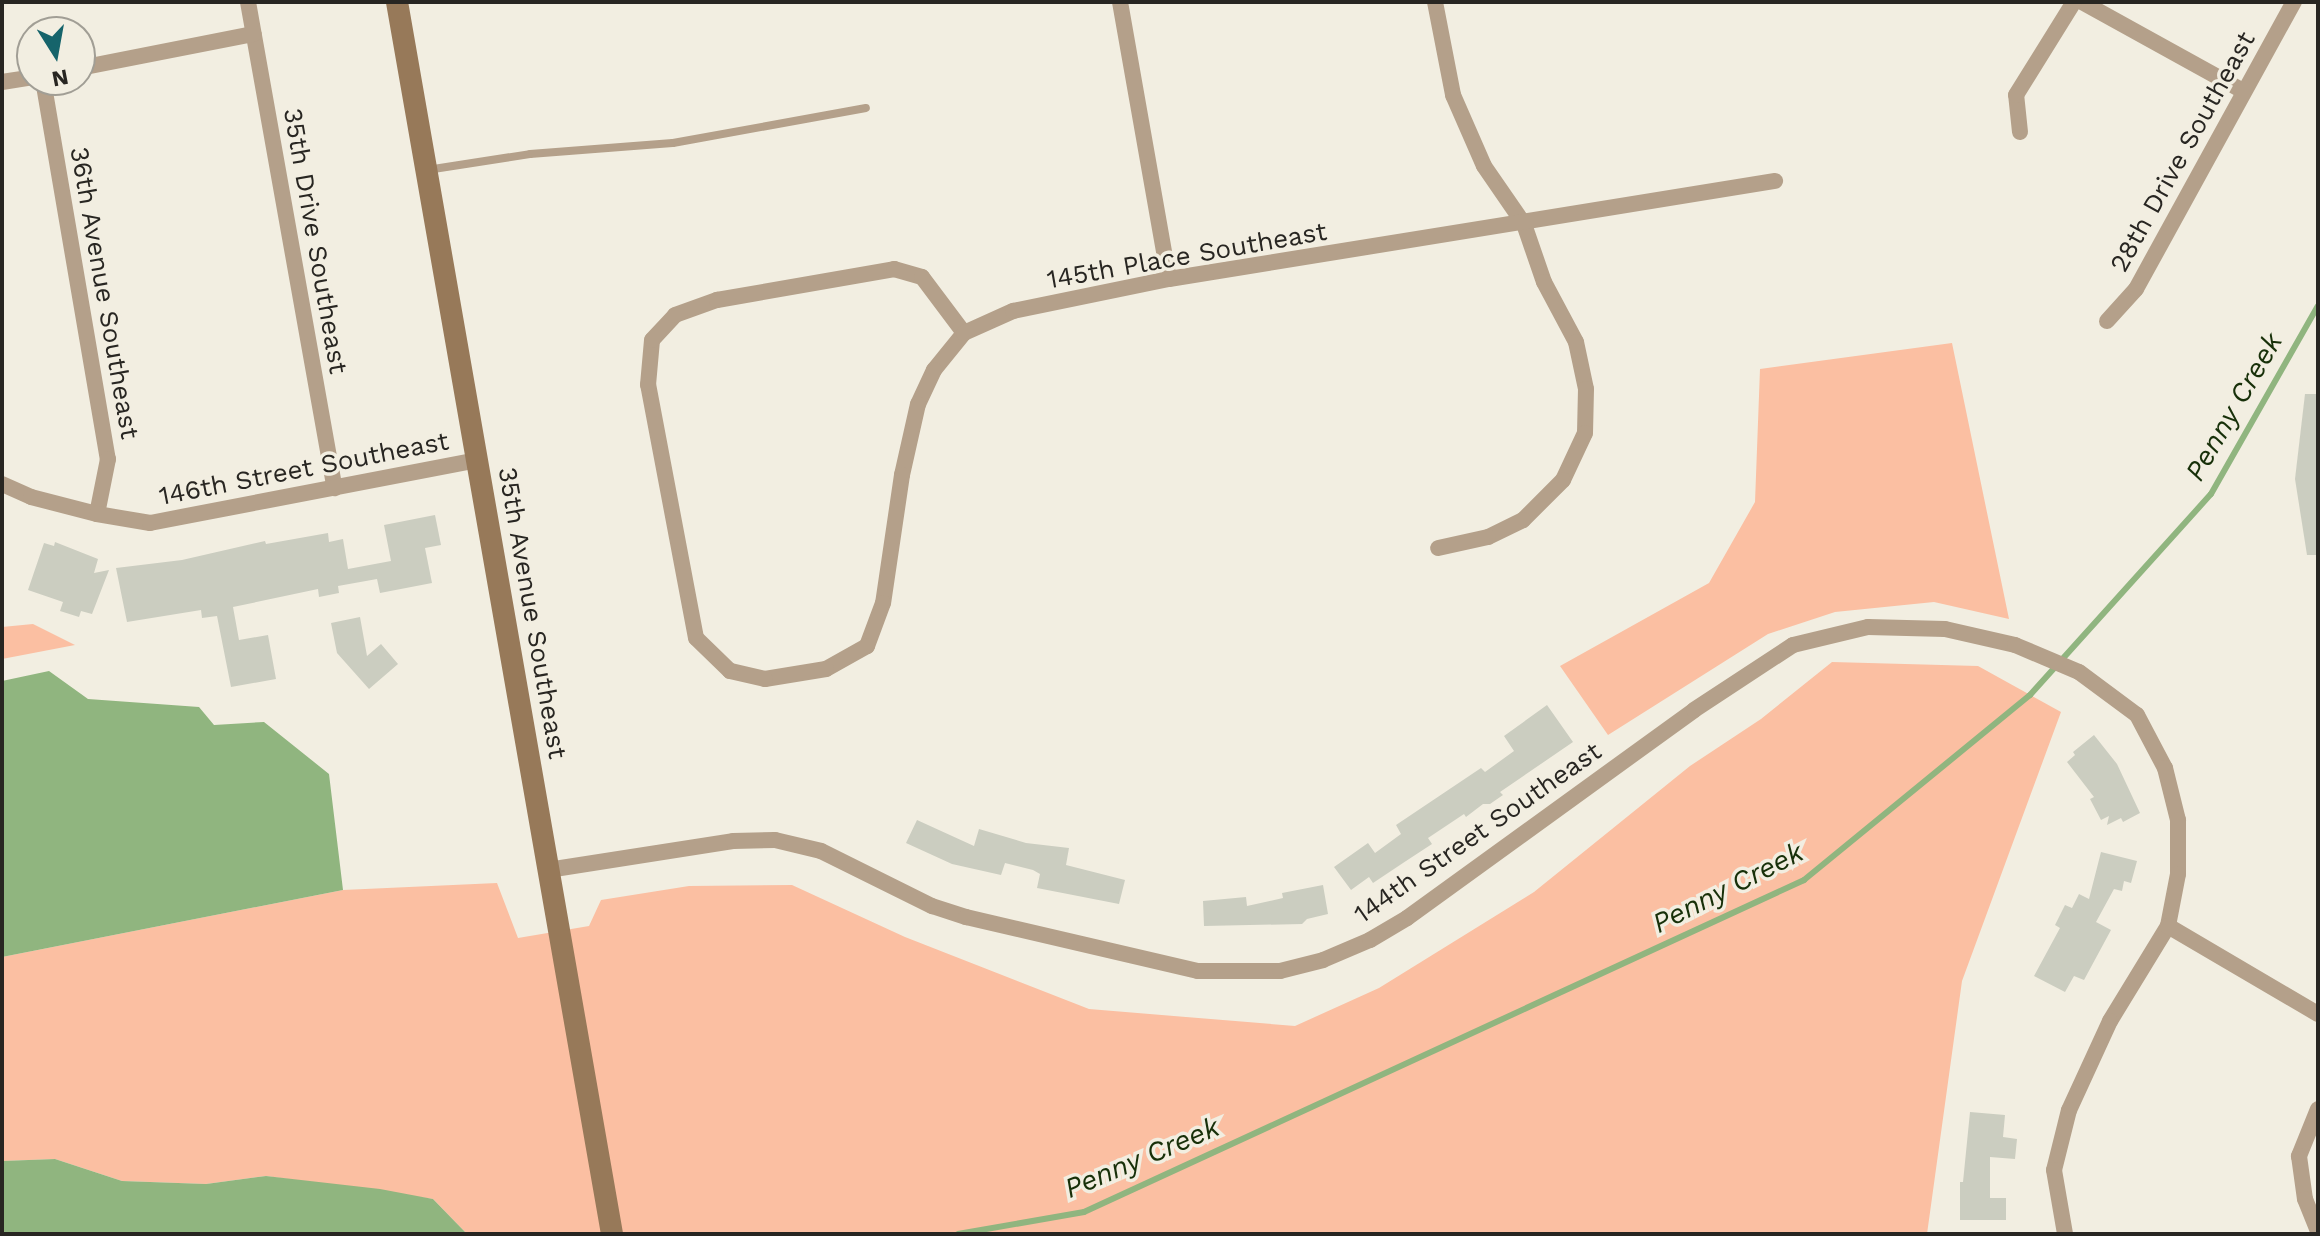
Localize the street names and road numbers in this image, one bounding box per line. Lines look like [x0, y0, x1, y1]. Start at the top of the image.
street label: 28th Drive Southeast [2104, 26, 2262, 278]
street label: 35th Drive Southeast [276, 106, 354, 376]
street label: 36th Avenue Southeast [63, 144, 145, 442]
street label: 145th Place Southeast [1045, 216, 1329, 296]
street label: 146th Street Southeast [157, 426, 451, 512]
street label: 35th Avenue Southeast [491, 464, 573, 762]
street label: 144th Street Southeast [1348, 736, 1608, 930]

